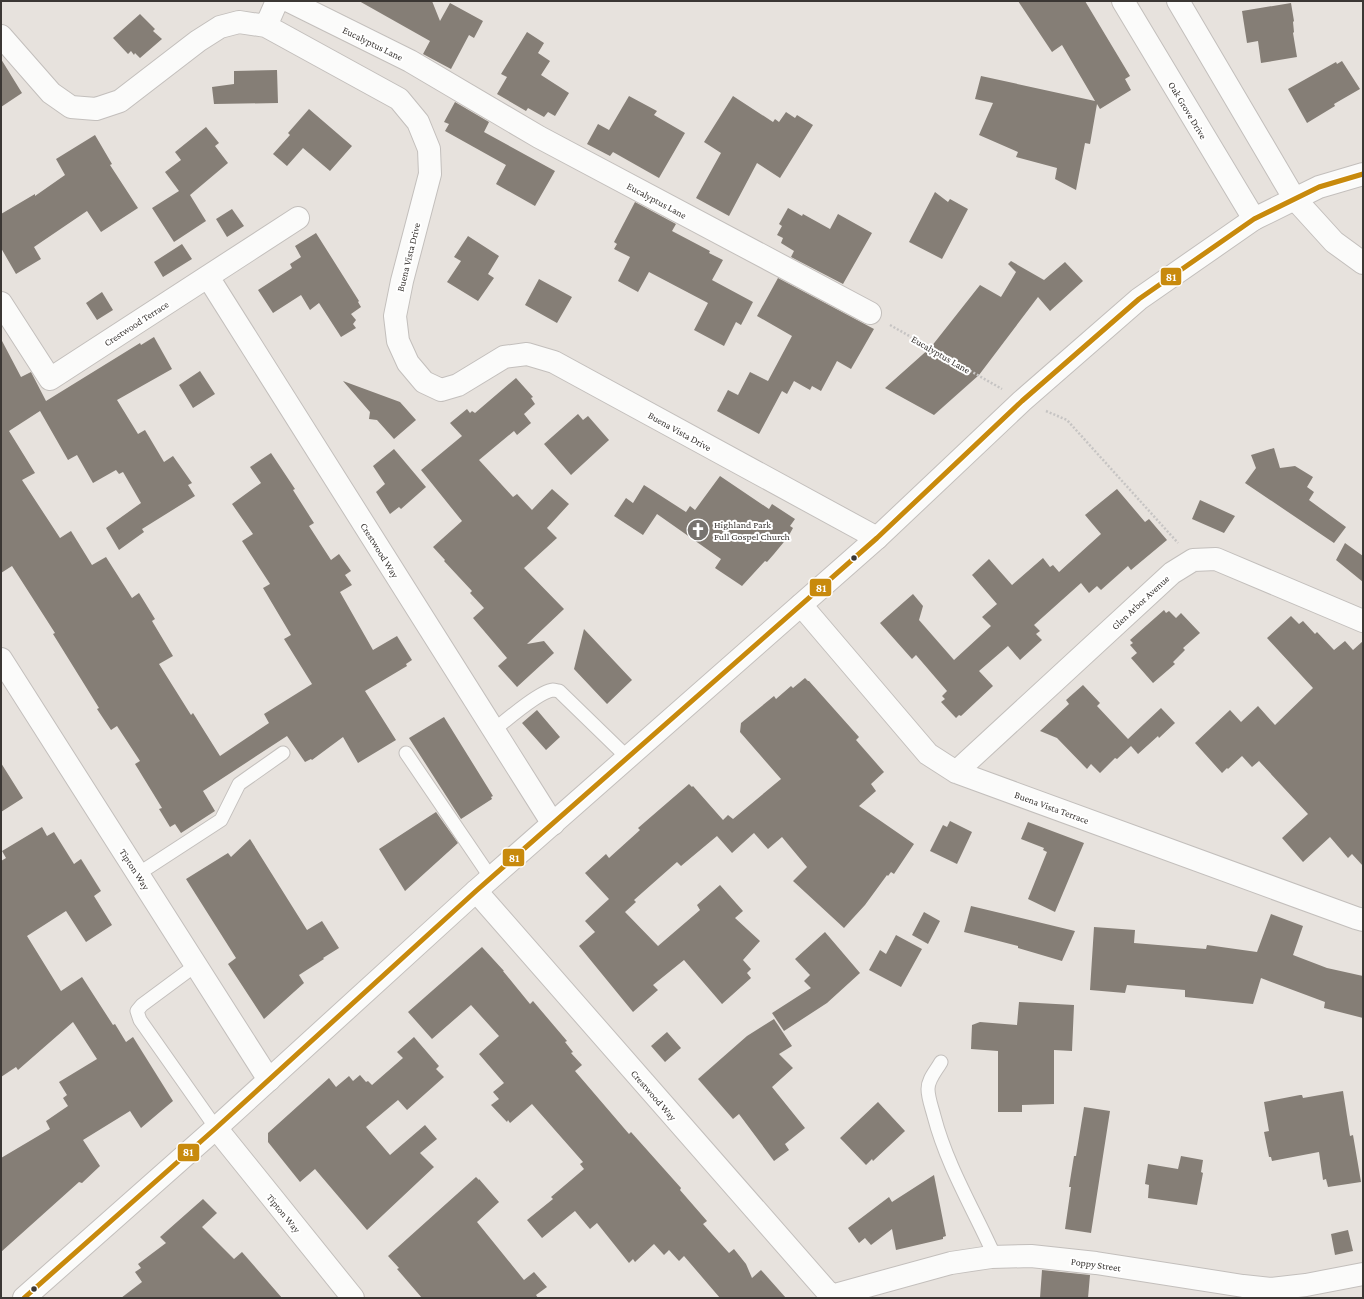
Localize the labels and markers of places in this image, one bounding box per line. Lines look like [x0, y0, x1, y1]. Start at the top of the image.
church icon: Highland Park Full Gospel Church [685, 517, 711, 543]
place label: Highland Park Full Gospel Church [714, 519, 791, 542]
unlabelled marker [849, 553, 859, 563]
unlabelled marker [29, 1284, 39, 1294]

